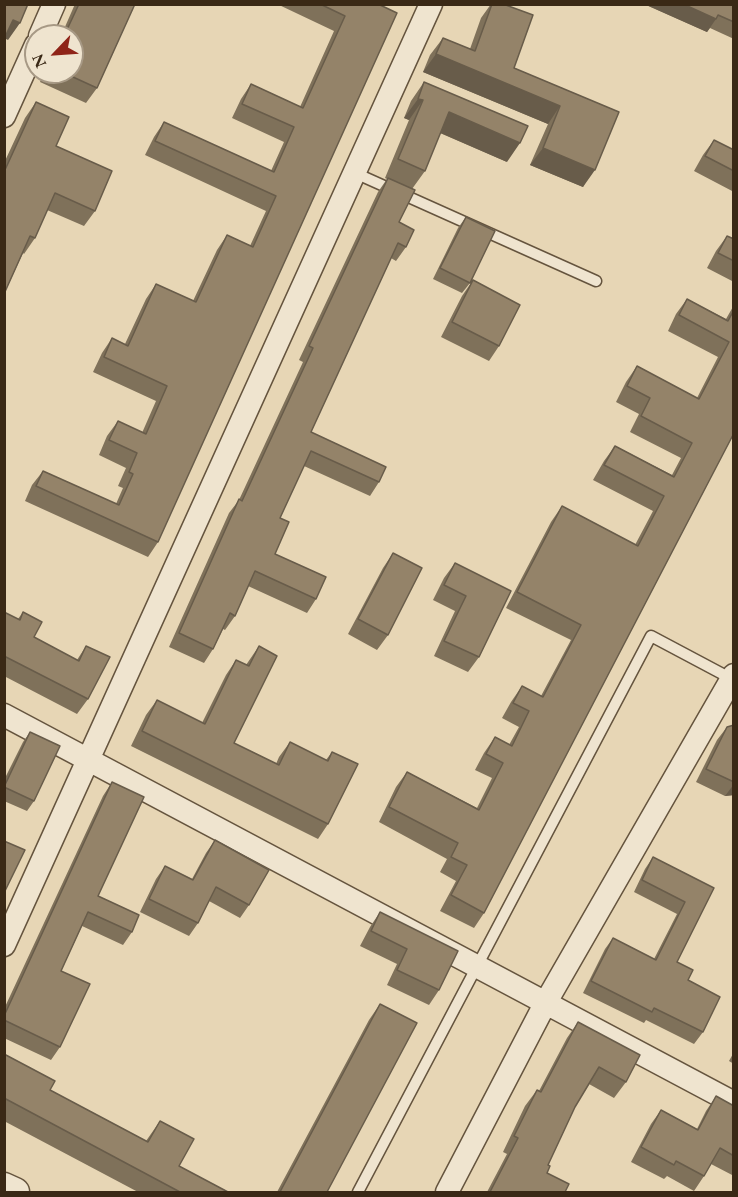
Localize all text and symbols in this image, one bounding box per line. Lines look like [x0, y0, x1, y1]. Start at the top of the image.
north arrow [24, 24, 84, 84]
text: N [27, 51, 51, 71]

